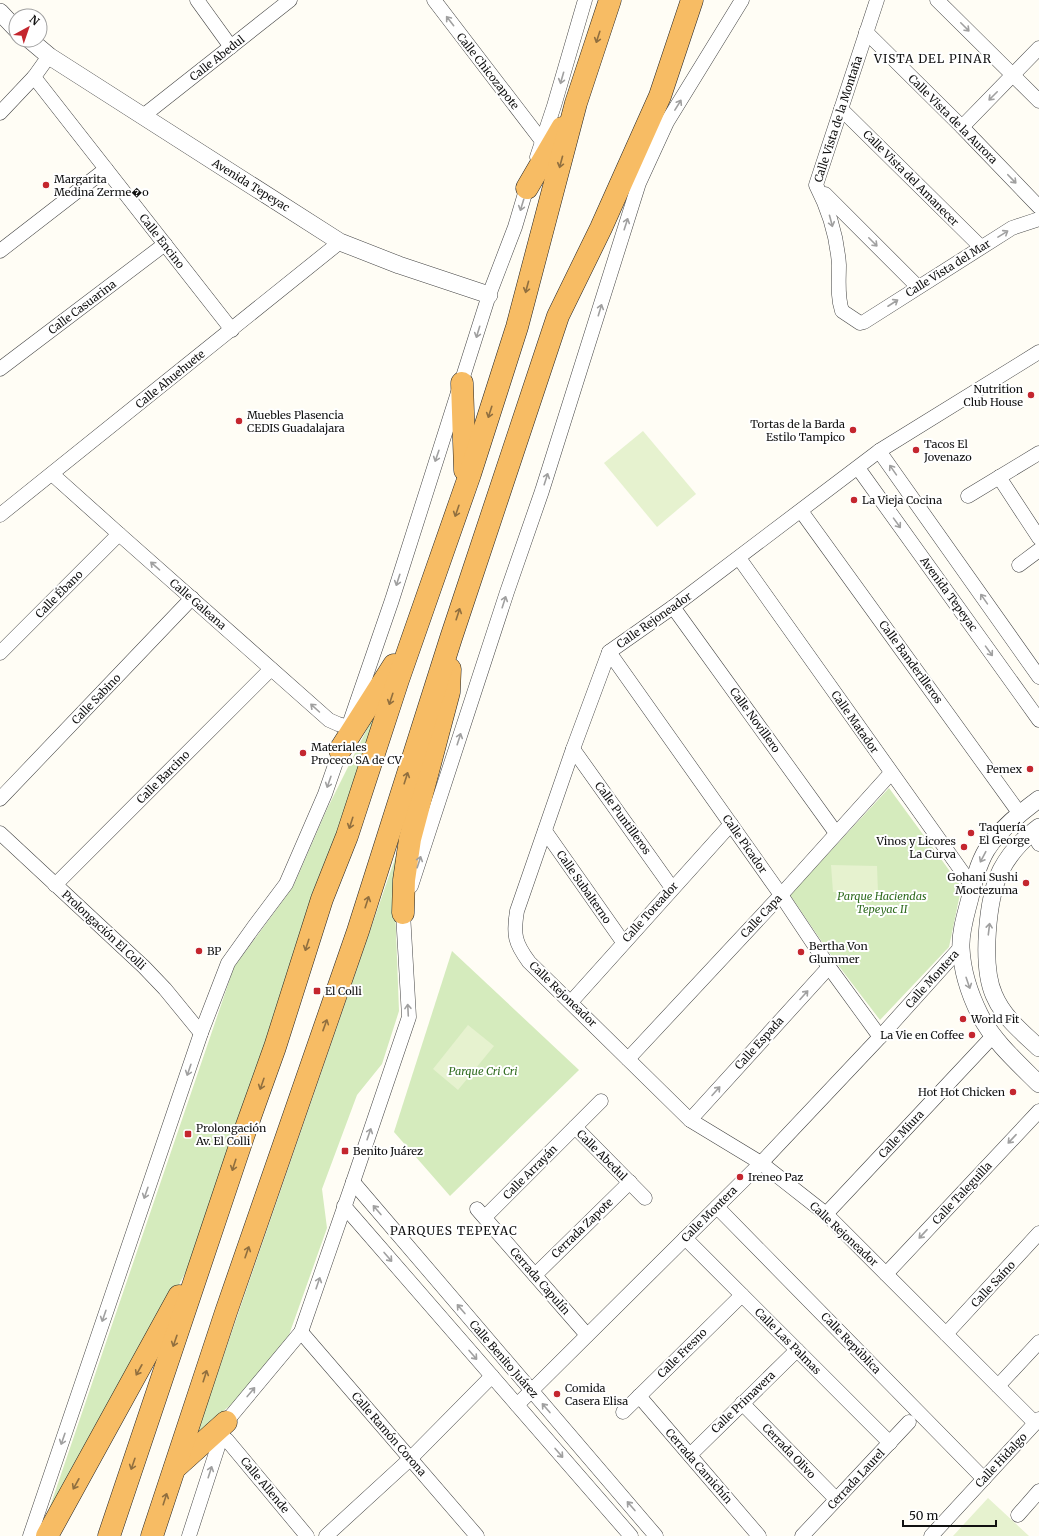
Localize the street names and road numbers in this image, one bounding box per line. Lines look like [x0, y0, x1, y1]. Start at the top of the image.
street label: Calle Chicozapote [454, 30, 522, 112]
street label: Calle Abedul [187, 32, 248, 84]
street label: Calle Vista de la Montaña [811, 54, 865, 184]
street label: Calle Vista de la Aurora [905, 71, 1001, 167]
street label: Calle Vista del Amanecer [860, 127, 962, 229]
street label: Avenida Tepeyac [209, 155, 293, 215]
street label: Calle Encino [136, 211, 188, 272]
street label: Calle Vista del Mar [903, 236, 993, 300]
street label: Calle Casuarina [45, 277, 119, 337]
street label: Calle Ahuehuete [132, 347, 208, 411]
street label: Avenida Tepeyac [917, 553, 981, 634]
street label: Calle Ébano [32, 567, 86, 621]
street label: Calle Galeana [167, 576, 229, 632]
street label: Calle Rejoneador [614, 589, 694, 651]
street label: Calle Banderilleros [876, 618, 946, 706]
street label: Calle Sabino [68, 670, 124, 727]
street label: Calle Novillero [727, 685, 784, 756]
street label: Calle Matador [828, 688, 882, 756]
street label: Calle Barcino [134, 747, 193, 806]
street label: Calle Puntilleros [592, 779, 654, 857]
street label: Calle Picador [720, 812, 770, 876]
street label: Calle Subalterno [554, 848, 615, 927]
street label: Calle Toreador [619, 879, 681, 945]
street label: Prolongación El Colli [59, 887, 149, 973]
street label: Calle Capa [737, 891, 785, 941]
street label: Calle Montera [902, 947, 962, 1011]
street label: Calle Rejoneador [526, 958, 600, 1030]
street label: Calle Espada [732, 1014, 786, 1072]
street label: Calle Miura [875, 1107, 927, 1161]
street label: Calle Abedul [574, 1127, 631, 1184]
street label: Calle Arrayán [500, 1141, 561, 1202]
street label: Calle Taleguilla [929, 1159, 995, 1227]
street label: Calle Montera [678, 1183, 740, 1245]
street label: Cerrada Zapote [548, 1195, 616, 1261]
street label: Calle Rejoneador [807, 1199, 881, 1269]
street label: Cerrada Capulín [507, 1244, 574, 1318]
street label: Calle Saíno [968, 1257, 1018, 1310]
street label: Calle Las Palmas [752, 1305, 824, 1377]
street label: Calle República [818, 1309, 884, 1377]
street label: Calle Benito Juárez [466, 1317, 542, 1401]
street label: Calle Fresno [654, 1325, 710, 1381]
street label: Calle Primavera [708, 1368, 778, 1436]
street label: Calle Ramón Corona [349, 1389, 429, 1479]
street label: Cerrada Olivo [759, 1421, 819, 1482]
street label: Cerrada Camichín [663, 1426, 736, 1507]
street label: Calle Hidalgo [972, 1429, 1030, 1490]
street label: Cerrada Laurel [825, 1446, 888, 1512]
street label: Calle Allende [238, 1454, 293, 1516]

